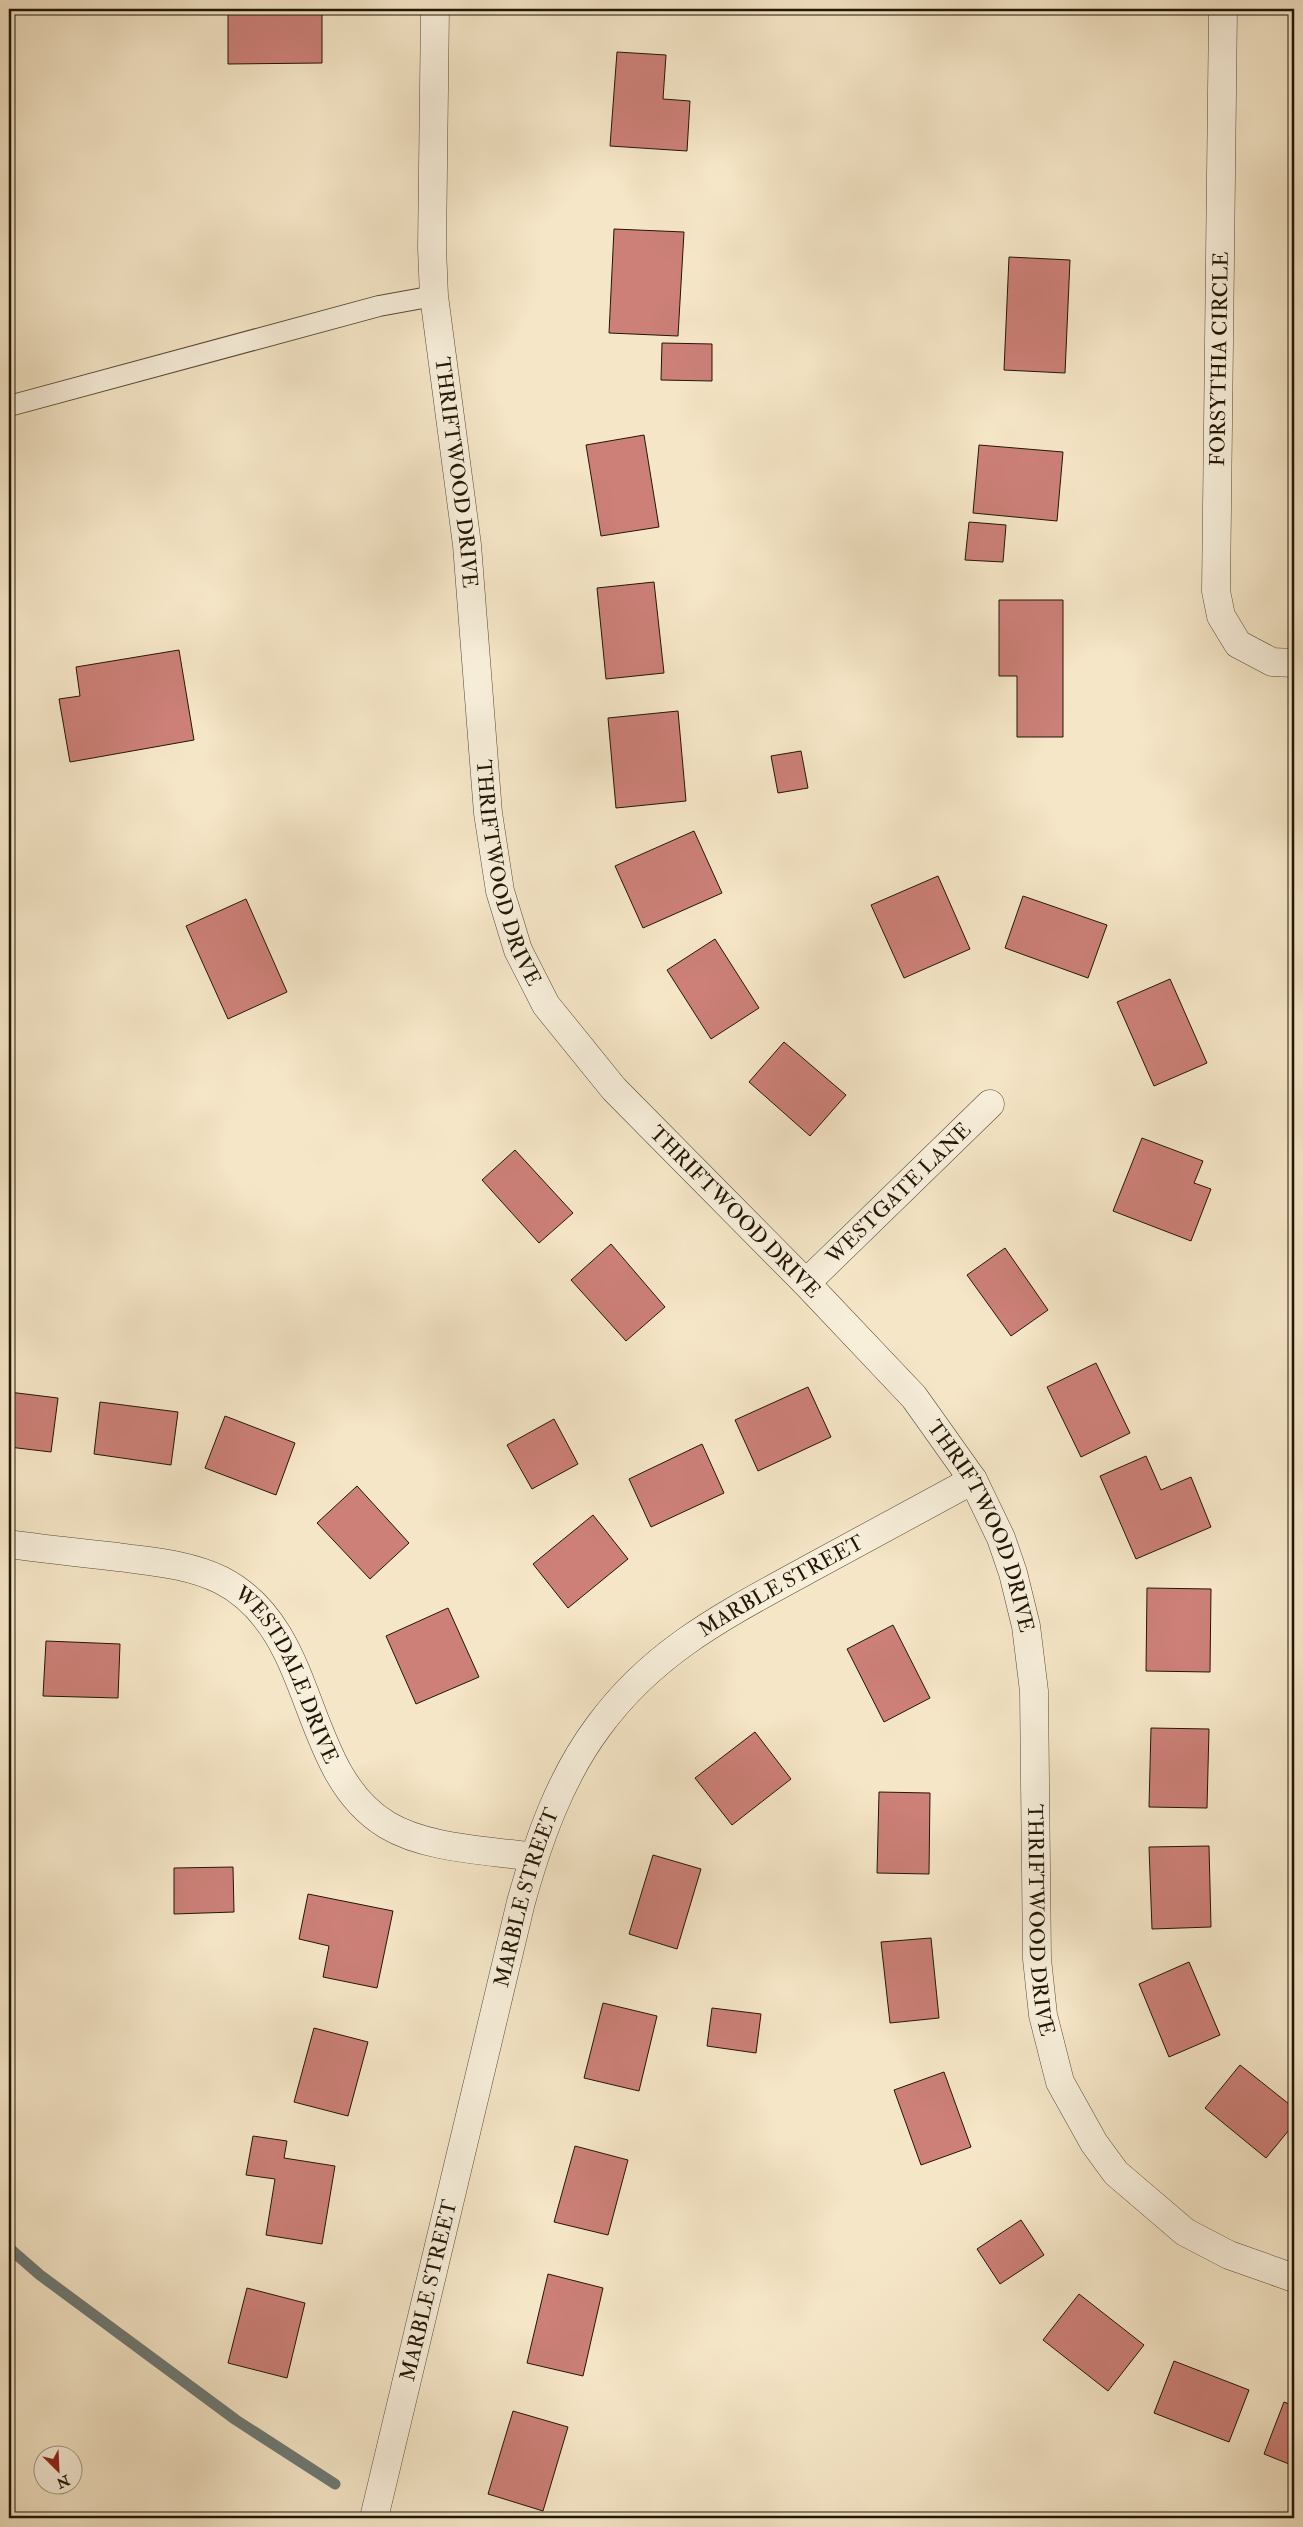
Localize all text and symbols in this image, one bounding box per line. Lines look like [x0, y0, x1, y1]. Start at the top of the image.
street label: FORSYTHIA CIRCLE [1204, 251, 1235, 467]
street label: THRIFTWOOD DRIVE [428, 355, 483, 589]
street label: THRIFTWOOD DRIVE [470, 759, 547, 991]
street label: WESTGATE LANE [820, 1117, 977, 1271]
street label: THRIFTWOOD DRIVE [644, 1120, 826, 1304]
street label: THRIFTWOOD DRIVE [921, 1415, 1040, 1635]
street label: MARBLE STREET [693, 1529, 869, 1643]
street label: WESTDALE DRIVE [228, 1579, 344, 1768]
street label: MARBLE STREET [488, 1804, 566, 1990]
street label: THRIFTWOOD DRIVE [1021, 1804, 1061, 2039]
street label: MARBLE STREET [394, 2197, 464, 2384]
north arrow [32, 2444, 82, 2494]
text: N [53, 2471, 73, 2492]

